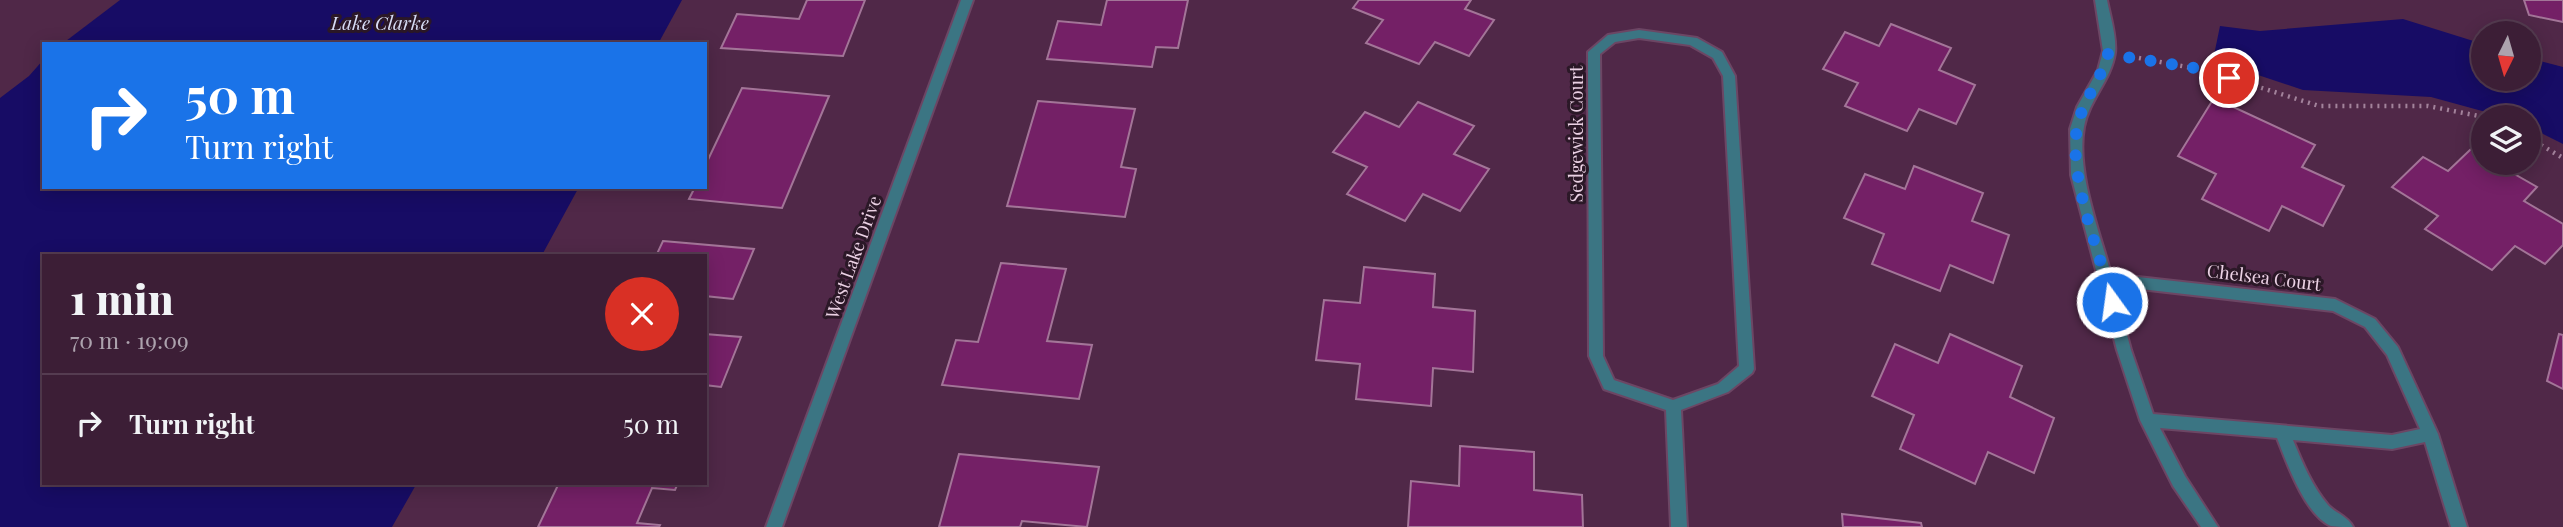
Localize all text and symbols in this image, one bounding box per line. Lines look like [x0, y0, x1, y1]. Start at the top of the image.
water label: Lake Clarke [330, 9, 429, 35]
north arrow [2471, 21, 2541, 91]
map controls [2471, 21, 2541, 175]
pin [2199, 48, 2259, 108]
icon: arrive [2210, 59, 2248, 97]
text: 50 m [185, 61, 295, 126]
street label: Sedgewick Court [1564, 65, 1588, 202]
icon: right [70, 70, 161, 161]
button: layers [2471, 105, 2541, 175]
text: Turn right [185, 124, 333, 167]
street label: West Lake Drive [819, 192, 886, 323]
street label: Chelsea Court [2206, 258, 2323, 296]
position arrow [2075, 265, 2149, 339]
text: 1 min [70, 270, 174, 326]
button: close [605, 277, 679, 351]
text: 70 m · 19:09 [70, 324, 189, 355]
icon: right [70, 404, 108, 442]
text: Turn right [129, 406, 255, 441]
text: 50 m [623, 406, 679, 441]

